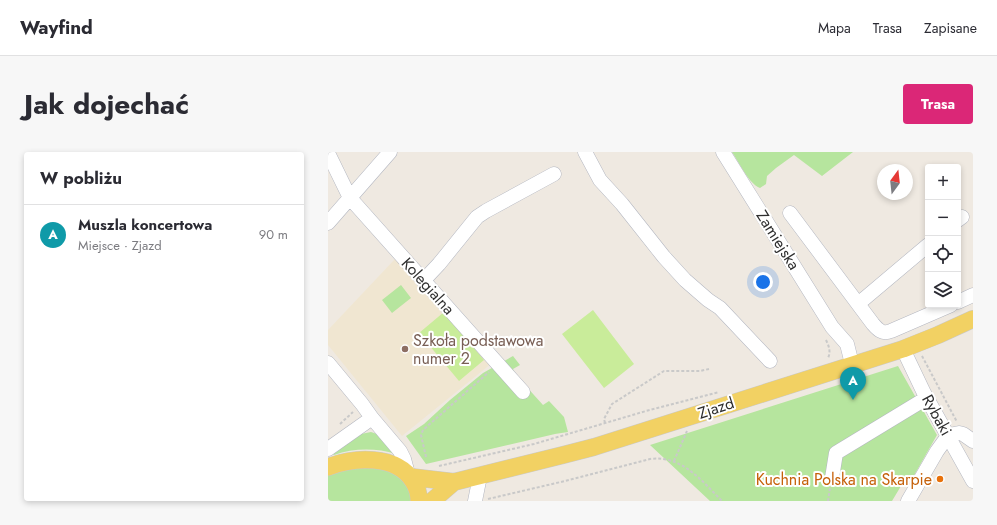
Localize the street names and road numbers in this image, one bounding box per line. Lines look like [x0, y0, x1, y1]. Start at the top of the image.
street label: Zamiejska [751, 206, 805, 274]
street label: Kolegialna [396, 252, 460, 320]
street label: Rybaki [916, 390, 958, 440]
street label: Zjazd [695, 391, 737, 425]

